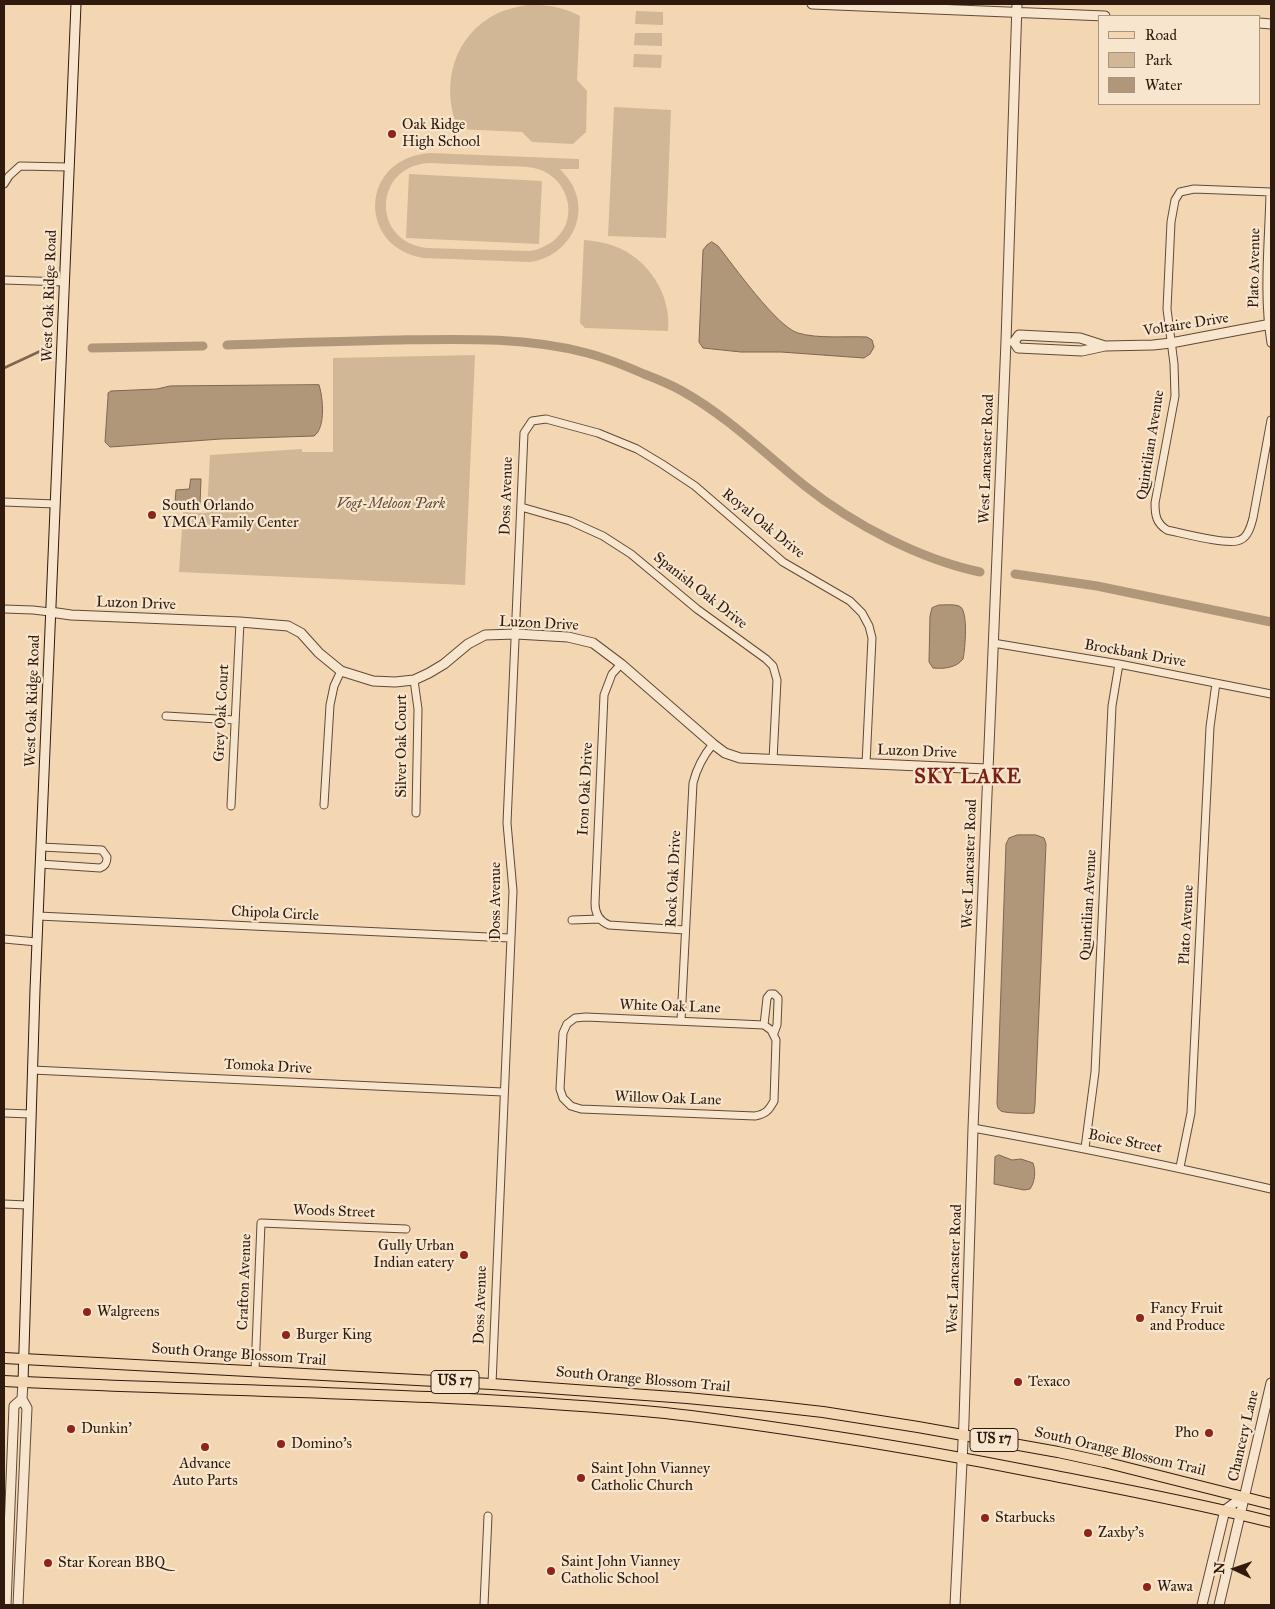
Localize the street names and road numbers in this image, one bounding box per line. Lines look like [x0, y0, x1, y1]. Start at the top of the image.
street label: Plato Avenue [1245, 228, 1265, 308]
street label: West Oak Ridge Road [39, 230, 61, 362]
street label: Voltaire Drive [1142, 309, 1230, 341]
street label: Quintilian Avenue [1133, 389, 1169, 501]
street label: West Lancaster Road [976, 394, 998, 524]
street label: Doss Avenue [497, 456, 517, 536]
street label: Royal Oak Drive [718, 485, 808, 563]
street label: Spanish Oak Drive [649, 549, 751, 633]
street label: Luzon Drive [96, 594, 176, 614]
street label: Luzon Drive [499, 613, 579, 635]
street label: West Oak Ridge Road [22, 635, 44, 767]
street label: Brockbank Drive [1083, 636, 1187, 672]
street label: Grey Oak Court [210, 664, 234, 762]
street label: Silver Oak Court [393, 694, 411, 798]
street label: Iron Oak Drive [575, 742, 597, 836]
street label: Luzon Drive [877, 742, 957, 762]
street label: West Lancaster Road [959, 799, 981, 929]
street label: Rock Oak Drive [662, 830, 686, 928]
street label: Quintilian Avenue [1077, 849, 1101, 961]
street label: Doss Avenue [487, 862, 505, 940]
street label: Plato Avenue [1176, 884, 1198, 966]
street label: Chipola Circle [231, 903, 319, 925]
street label: White Oak Lane [619, 996, 721, 1018]
street label: Tomoka Drive [224, 1056, 312, 1078]
street label: Willow Oak Lane [614, 1088, 722, 1110]
street label: Boice Street [1087, 1126, 1163, 1158]
street label: Woods Street [292, 1202, 376, 1222]
street label: West Lancaster Road [944, 1204, 966, 1334]
street label: Crafton Avenue [234, 1233, 256, 1331]
street label: Doss Avenue [471, 1265, 491, 1345]
street label: South Orange Blossom Trail [151, 1340, 327, 1370]
street label: South Orange Blossom Trail [555, 1363, 731, 1397]
road number: US 17 [431, 1370, 479, 1394]
street label: Chancery Lane [1225, 1389, 1263, 1483]
street label: South Orange Blossom Trail [1033, 1424, 1207, 1480]
road number: US 17 [970, 1428, 1018, 1452]

